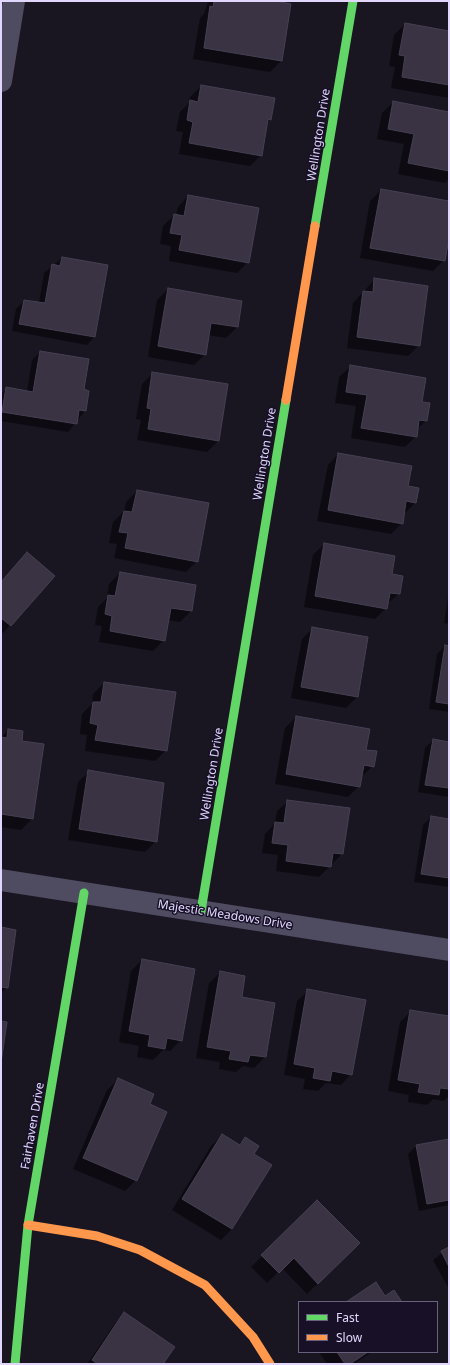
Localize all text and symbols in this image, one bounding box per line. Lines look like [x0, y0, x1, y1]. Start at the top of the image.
street label: Wellington Drive [305, 88, 333, 182]
street label: Wellington Drive [251, 407, 279, 501]
street label: Wellington Drive [198, 727, 226, 821]
street label: Majestic Meadows Drive [157, 897, 293, 933]
street label: Fairhaven Drive [18, 1081, 48, 1171]
legend [298, 1301, 438, 1353]
text: Fast [336, 1309, 359, 1326]
text: Slow [336, 1329, 362, 1346]

